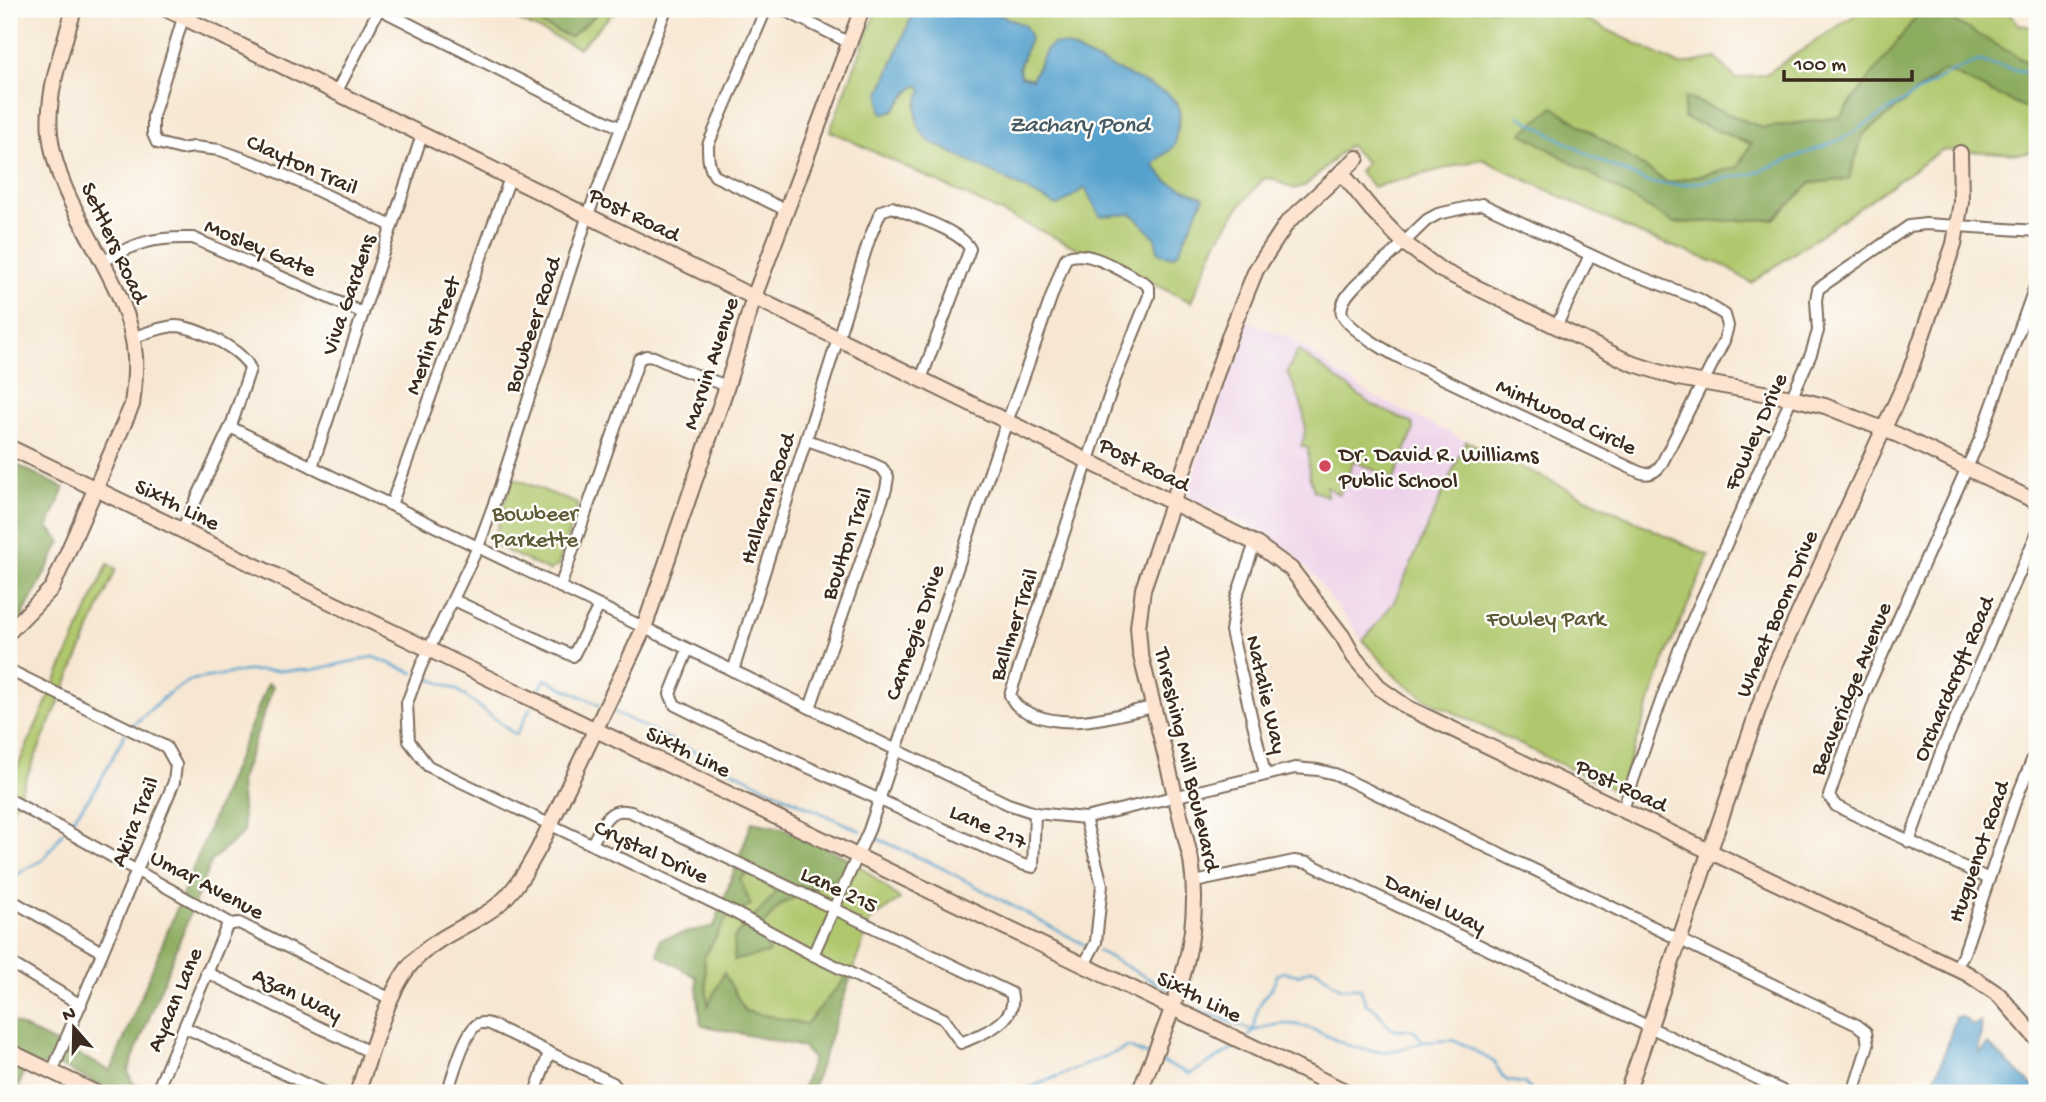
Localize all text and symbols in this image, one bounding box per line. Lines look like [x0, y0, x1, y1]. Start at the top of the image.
scale bar [1784, 38, 1911, 82]
text: 100 m [1793, 54, 1846, 79]
water label: Zachary Pond [1009, 112, 1152, 141]
street label: Clayton Trail [242, 130, 361, 203]
street label: Settlers Road [73, 179, 153, 310]
street label: Post Road [583, 182, 685, 250]
street label: Mosley Gate [200, 214, 321, 285]
street label: Viva Gardens [317, 231, 384, 360]
street label: Bowbeer Road [499, 252, 569, 397]
street label: Merlin Street [400, 272, 469, 399]
street label: Marvin Avenue [678, 293, 747, 434]
street label: Fowley Drive [1719, 369, 1795, 496]
street label: Mintwood Circle [1491, 374, 1641, 463]
street label: Hallaran Road [735, 429, 804, 568]
street label: Post Road [1093, 432, 1195, 500]
place label: Dr. David R. Williams Public School [1337, 443, 1539, 496]
marker: Dr. David R. Williams Public School [1317, 458, 1333, 474]
street label: Sixth Line [130, 474, 224, 539]
street label: Boulton Trail [816, 484, 880, 605]
park label: Bowbeer Parkette [491, 502, 580, 555]
street label: Wheat Boom Drive [1731, 526, 1826, 702]
street label: Carnegie Drive [880, 561, 953, 705]
street label: Ballmer Trail [984, 566, 1046, 685]
street label: Orchardcroft Road [1908, 591, 2003, 766]
street label: Beaveridge Avenue [1805, 598, 1900, 781]
park label: Fowley Park [1485, 607, 1608, 634]
street label: Natalie Way [1238, 633, 1291, 757]
street label: Threshing Mill Boulevard [1146, 643, 1225, 876]
street label: Sixth Line [641, 721, 735, 786]
street label: Post Road [1569, 754, 1672, 821]
street label: Akira Trail [106, 773, 167, 871]
street label: Huguenot Road [1944, 777, 2018, 926]
street label: Lane 217 [945, 799, 1031, 858]
street label: Crystal Drive [589, 815, 713, 892]
street label: Umar Avenue [145, 845, 269, 928]
street label: Lane 215 [796, 862, 881, 921]
street label: Daniel Way [1377, 868, 1490, 941]
street label: Ayaan Lane [142, 943, 211, 1057]
street label: Azan Way [247, 963, 346, 1029]
street label: Sixth Line [1152, 966, 1246, 1031]
north arrow [38, 993, 108, 1064]
text: N [60, 1002, 79, 1028]

